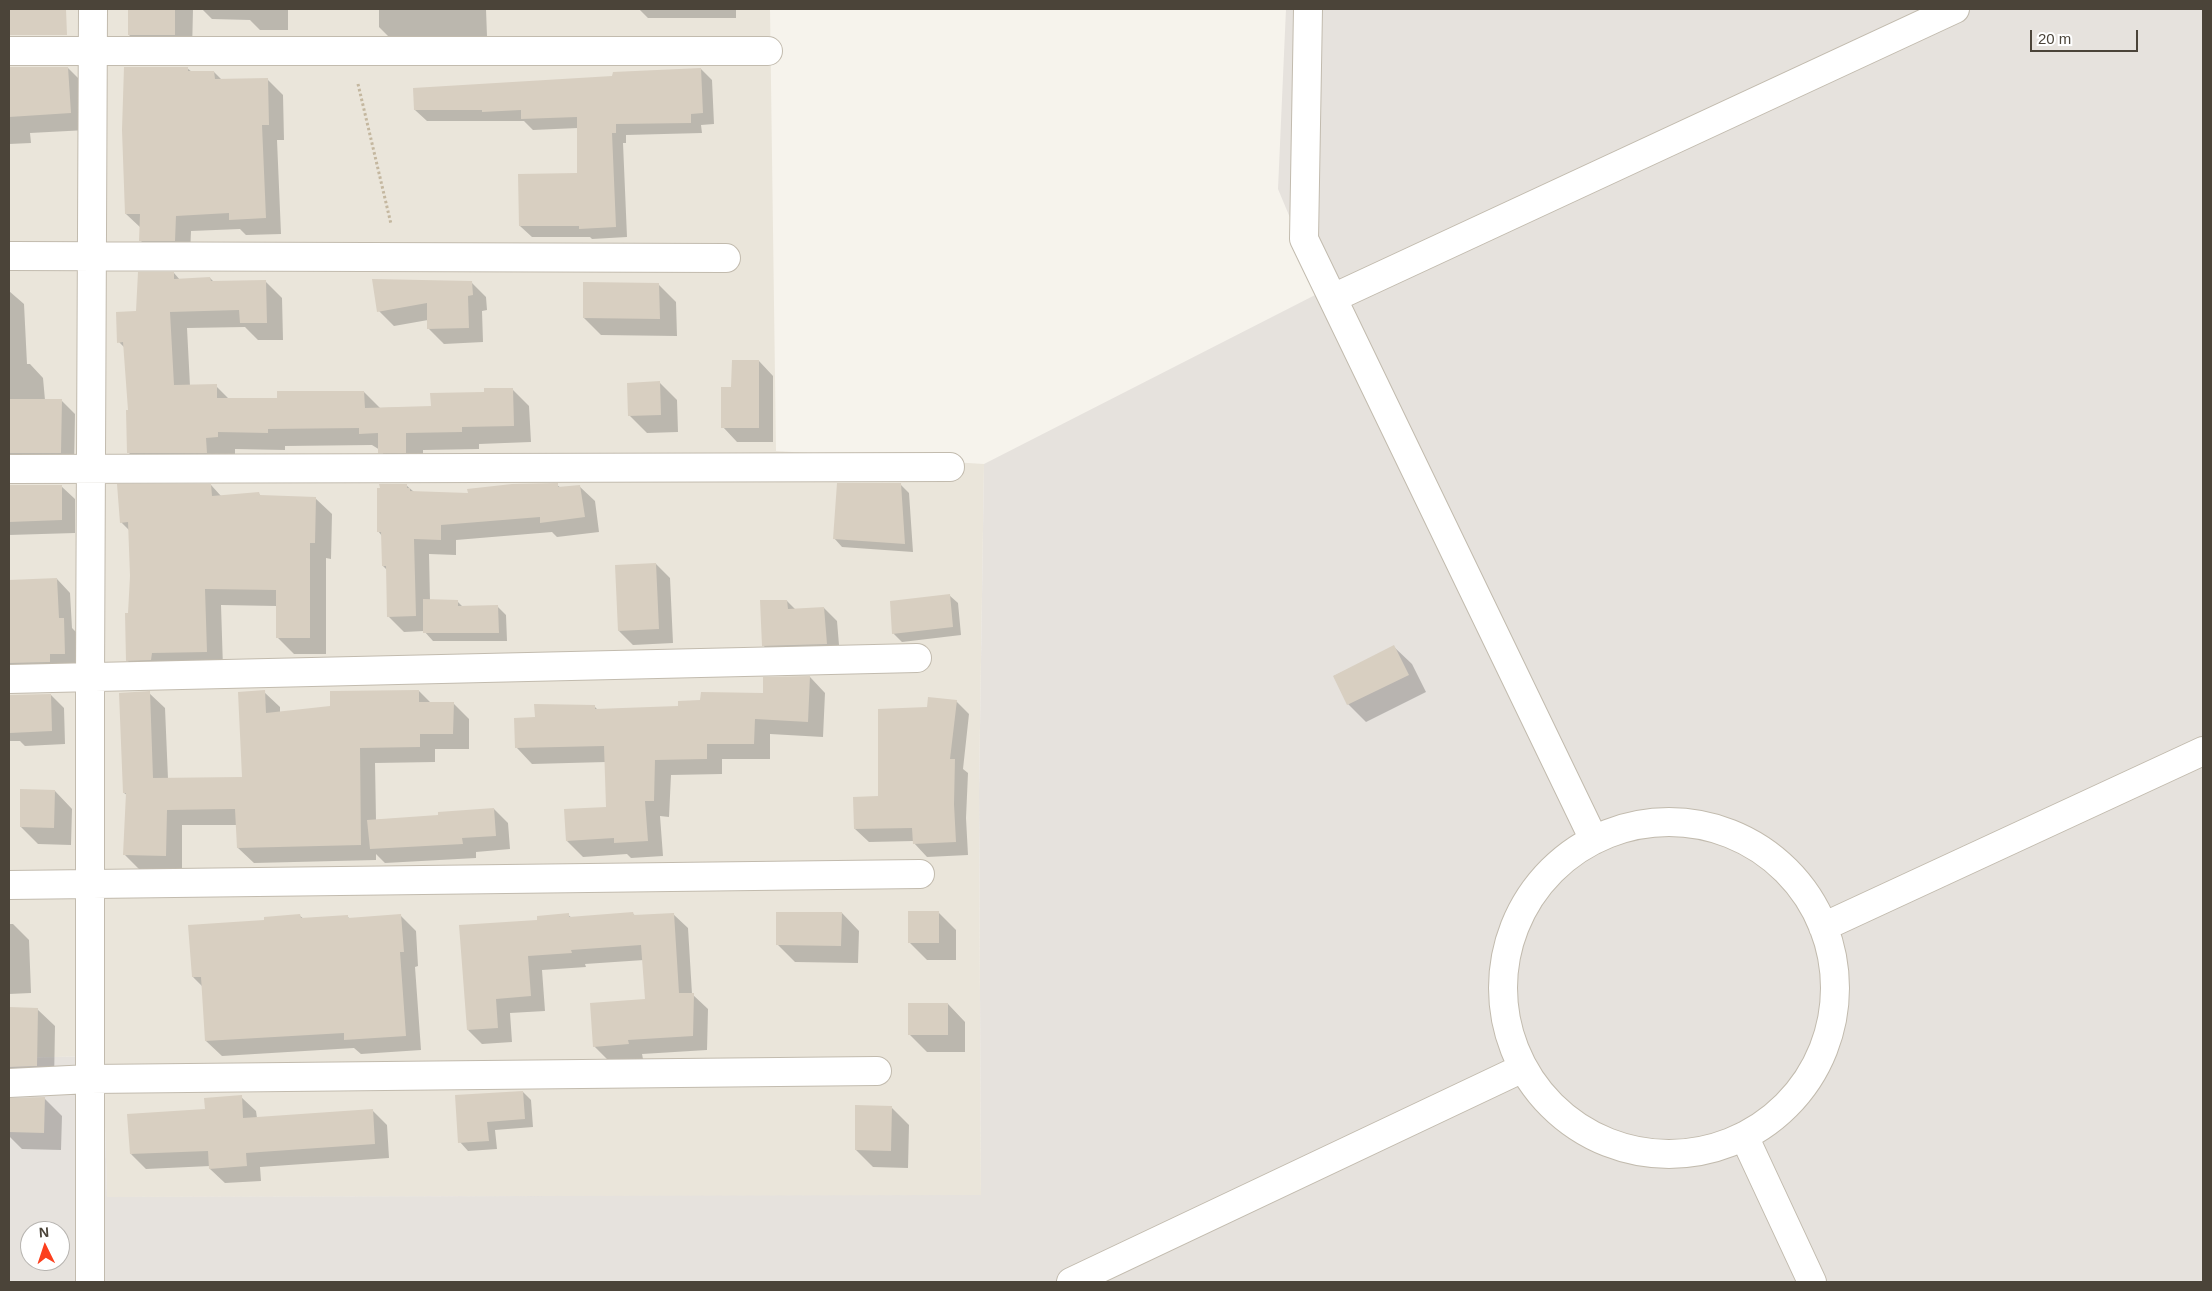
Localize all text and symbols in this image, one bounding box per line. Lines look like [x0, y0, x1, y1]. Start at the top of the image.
scale bar [2032, 20, 2140, 52]
text: 20 m [2038, 30, 2071, 47]
north arrow [20, 1221, 70, 1271]
text: N [38, 1224, 50, 1240]

